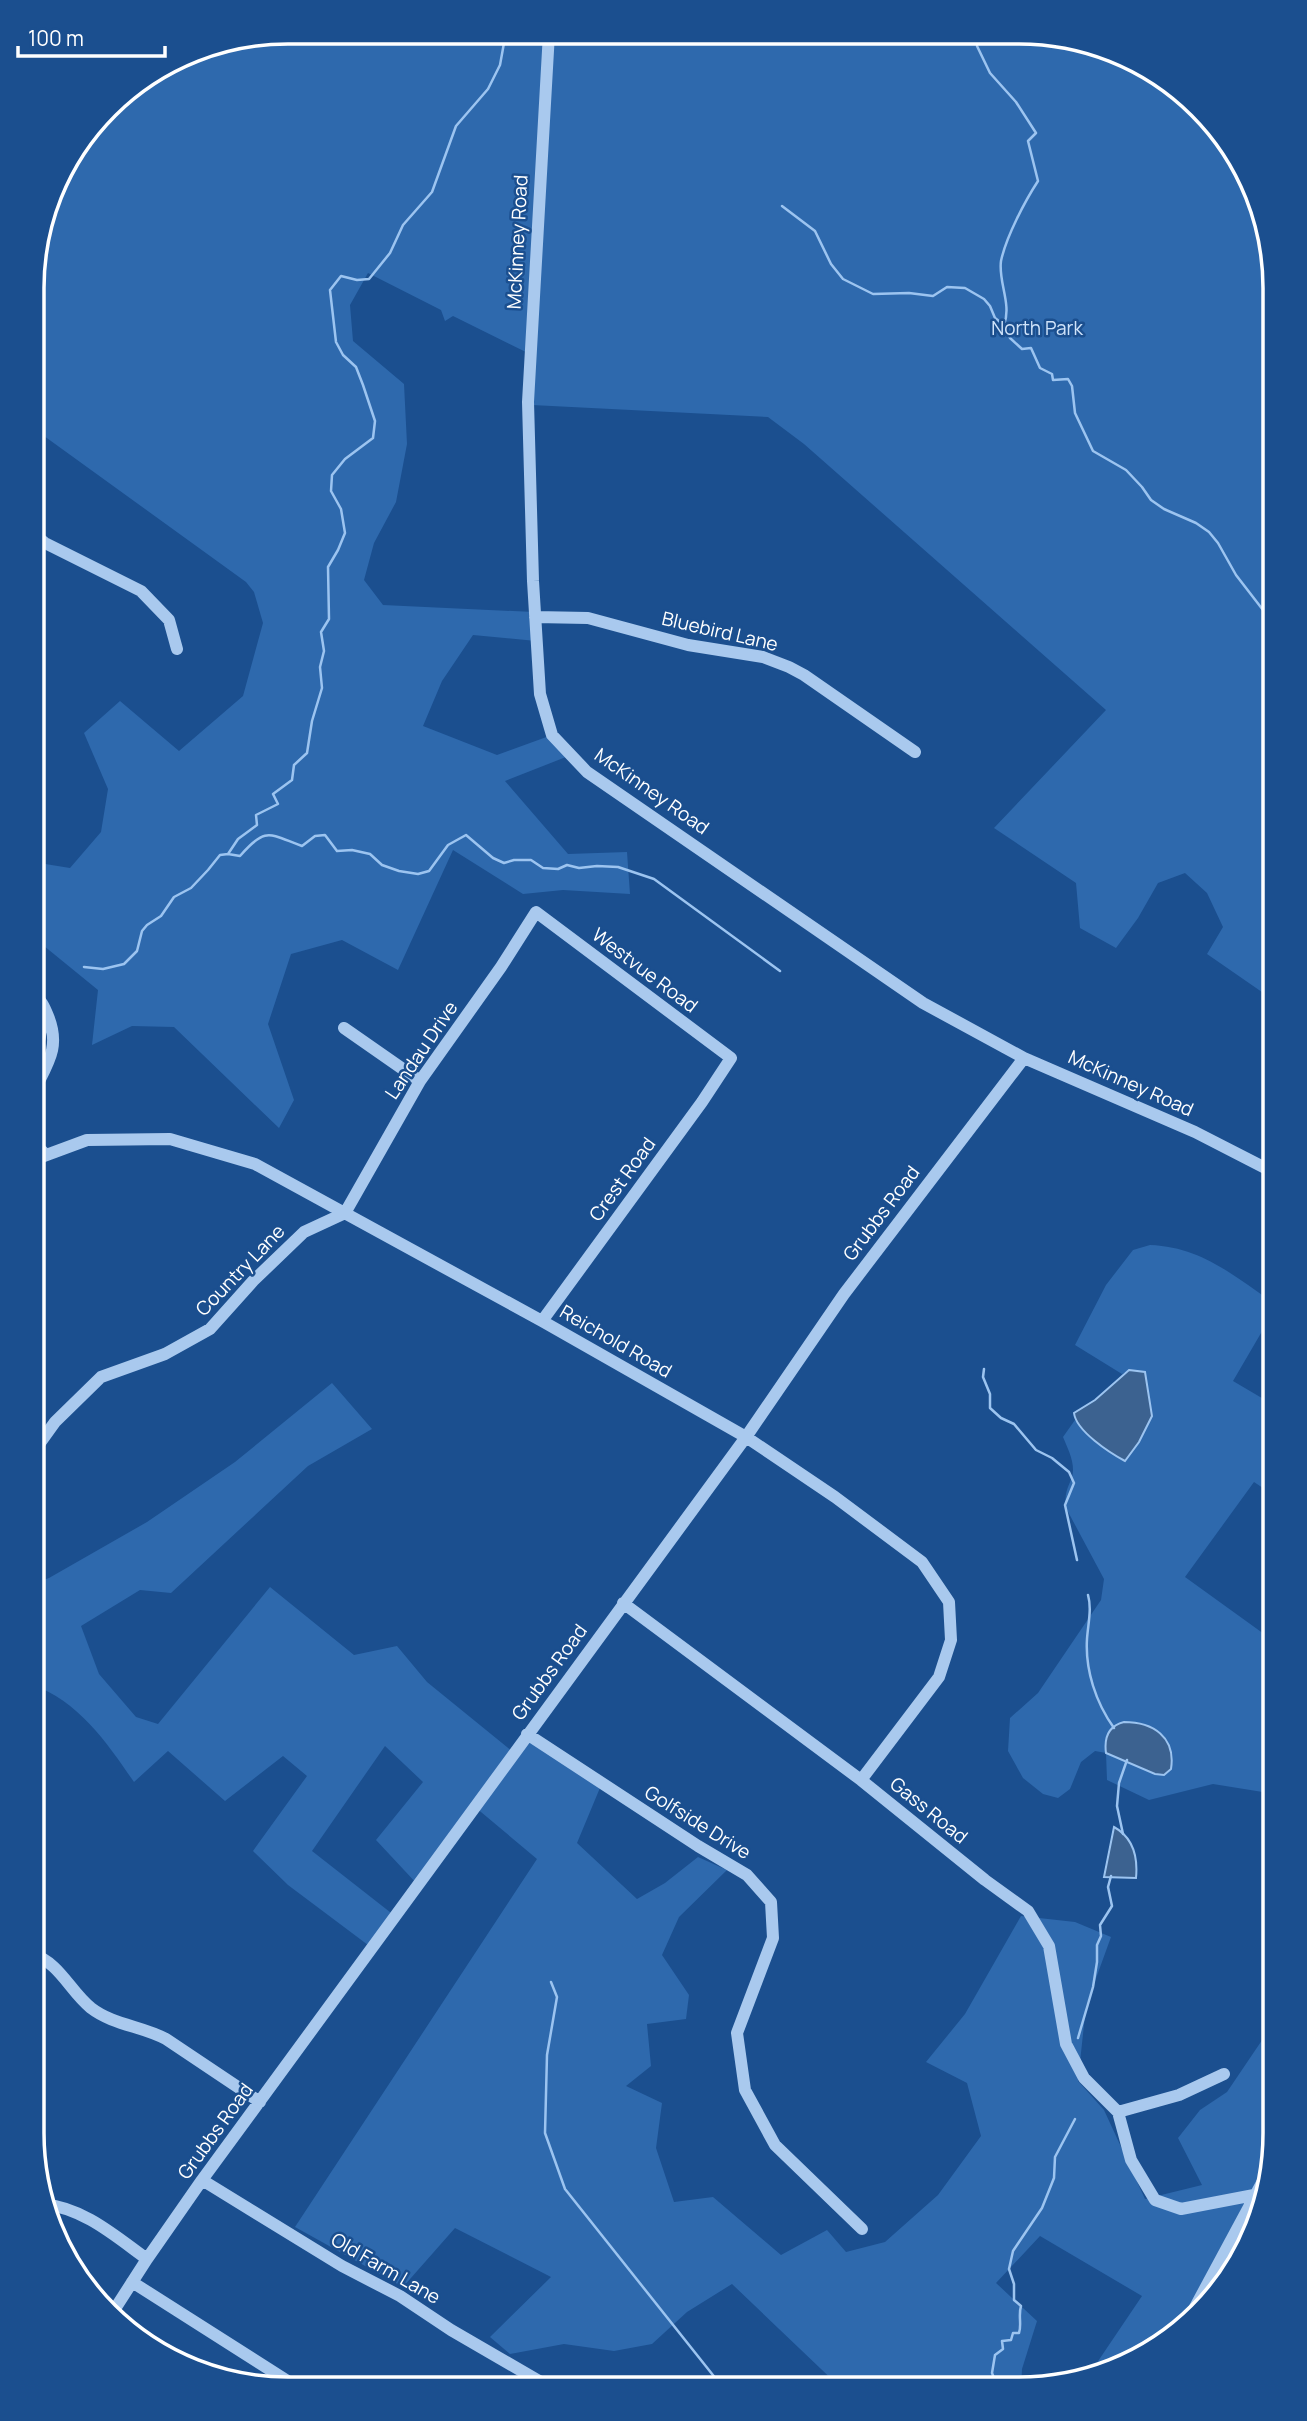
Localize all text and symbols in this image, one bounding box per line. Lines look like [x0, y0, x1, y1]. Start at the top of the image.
scale bar [18, 14, 164, 58]
text: 100 m [28, 24, 84, 52]
street label: McKinney Road [500, 174, 534, 310]
park label: North Park [991, 315, 1083, 341]
street label: Bluebird Lane [659, 605, 781, 657]
street label: McKinney Road [589, 742, 715, 840]
street label: Westvue Road [587, 922, 703, 1018]
street label: Landau Drive [379, 996, 463, 1104]
street label: McKinney Road [1064, 1044, 1198, 1122]
street label: Crest Road [583, 1132, 661, 1226]
street label: Grubbs Road [837, 1160, 925, 1266]
street label: Country Lane [190, 1218, 290, 1322]
street label: Reichold Road [555, 1298, 677, 1384]
street label: Grubbs Road [505, 1619, 593, 1725]
street label: Gass Road [885, 1771, 973, 1849]
street label: Golfside Drive [640, 1779, 756, 1865]
street label: Grubbs Road [171, 2078, 259, 2184]
street label: Old Farm Lane [327, 2226, 445, 2310]

